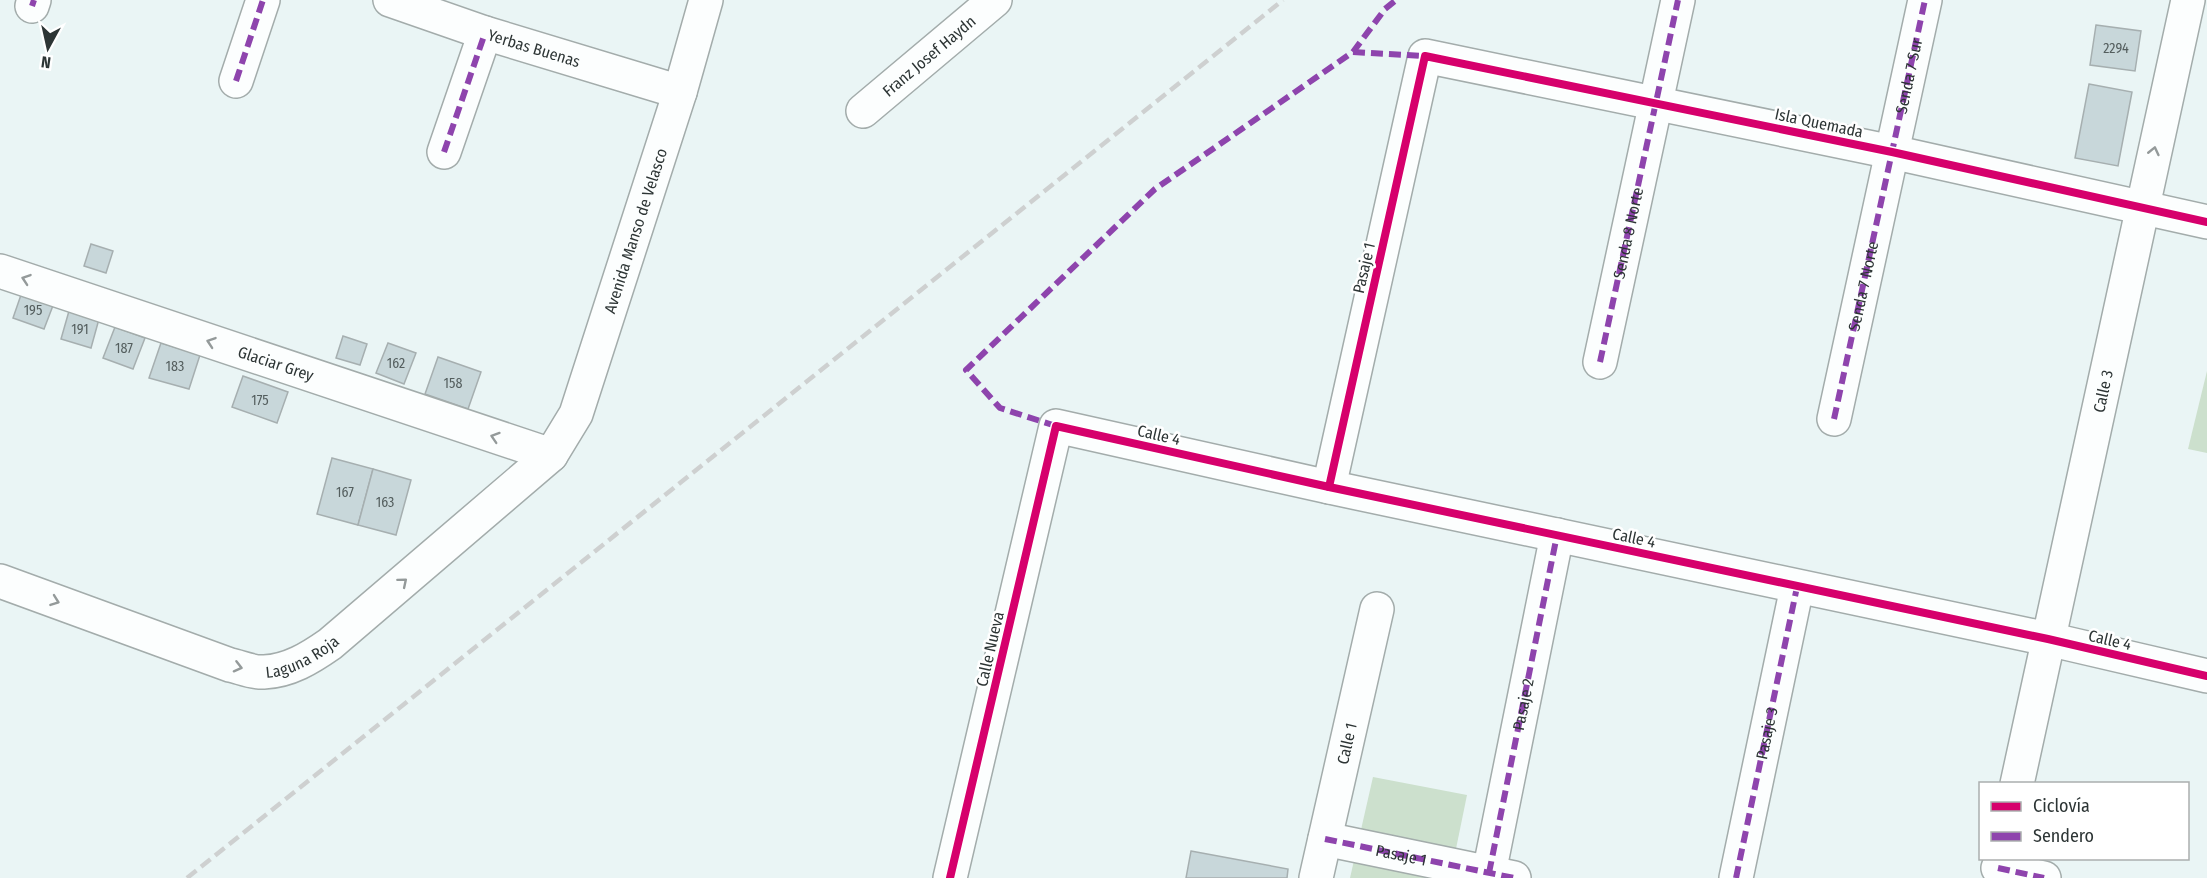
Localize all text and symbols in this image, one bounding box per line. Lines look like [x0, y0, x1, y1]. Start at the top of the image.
street label: Franz Josef Haydn [878, 11, 979, 100]
north arrow [18, 18, 78, 78]
street label: Yerbas Buenas [486, 25, 583, 71]
street label: Senda 7 Sur [1891, 36, 1926, 115]
house number: 2294 [2103, 40, 2129, 57]
text: N [40, 52, 52, 72]
street label: Isla Quemada [1773, 104, 1865, 142]
street label: Avenida Manso de Velasco [600, 146, 671, 316]
one-way arrow [2147, 146, 2160, 156]
street label: Senda 8 Norte [1609, 185, 1647, 280]
street label: Senda 7 Norte [1844, 239, 1882, 333]
street label: Pasaje 1 [1349, 241, 1379, 295]
one-way arrow [21, 274, 32, 287]
house number: 195 [24, 302, 42, 319]
house number: 191 [71, 321, 89, 338]
one-way arrow [206, 337, 217, 350]
house number: 187 [115, 340, 133, 357]
street label: Glaciar Grey [236, 342, 317, 385]
house number: 162 [387, 355, 405, 372]
house number: 183 [166, 358, 184, 375]
street label: Calle 3 [2089, 368, 2117, 414]
house number: 158 [444, 375, 462, 392]
house number: 175 [251, 392, 269, 409]
street label: Calle 4 [1136, 421, 1183, 449]
one-way arrow [490, 432, 501, 444]
house number: 167 [336, 484, 354, 501]
house number: 163 [376, 494, 394, 511]
street label: Calle 4 [1611, 524, 1657, 552]
one-way arrow [396, 578, 407, 589]
one-way arrow [49, 593, 60, 606]
street label: Calle Nueva [972, 610, 1008, 688]
street label: Calle 4 [2087, 626, 2134, 654]
street label: Laguna Roja [265, 631, 343, 681]
one-way arrow [233, 659, 243, 672]
street label: Pasaje 2 [1508, 677, 1537, 732]
street label: Pasaje 3 [1752, 705, 1781, 761]
street label: Calle 1 [1333, 721, 1360, 766]
legend [1979, 782, 2189, 860]
text: Ciclovía [2033, 795, 2090, 817]
text: Sendero [2033, 825, 2094, 847]
street label: Pasaje 1 [1374, 840, 1429, 869]

